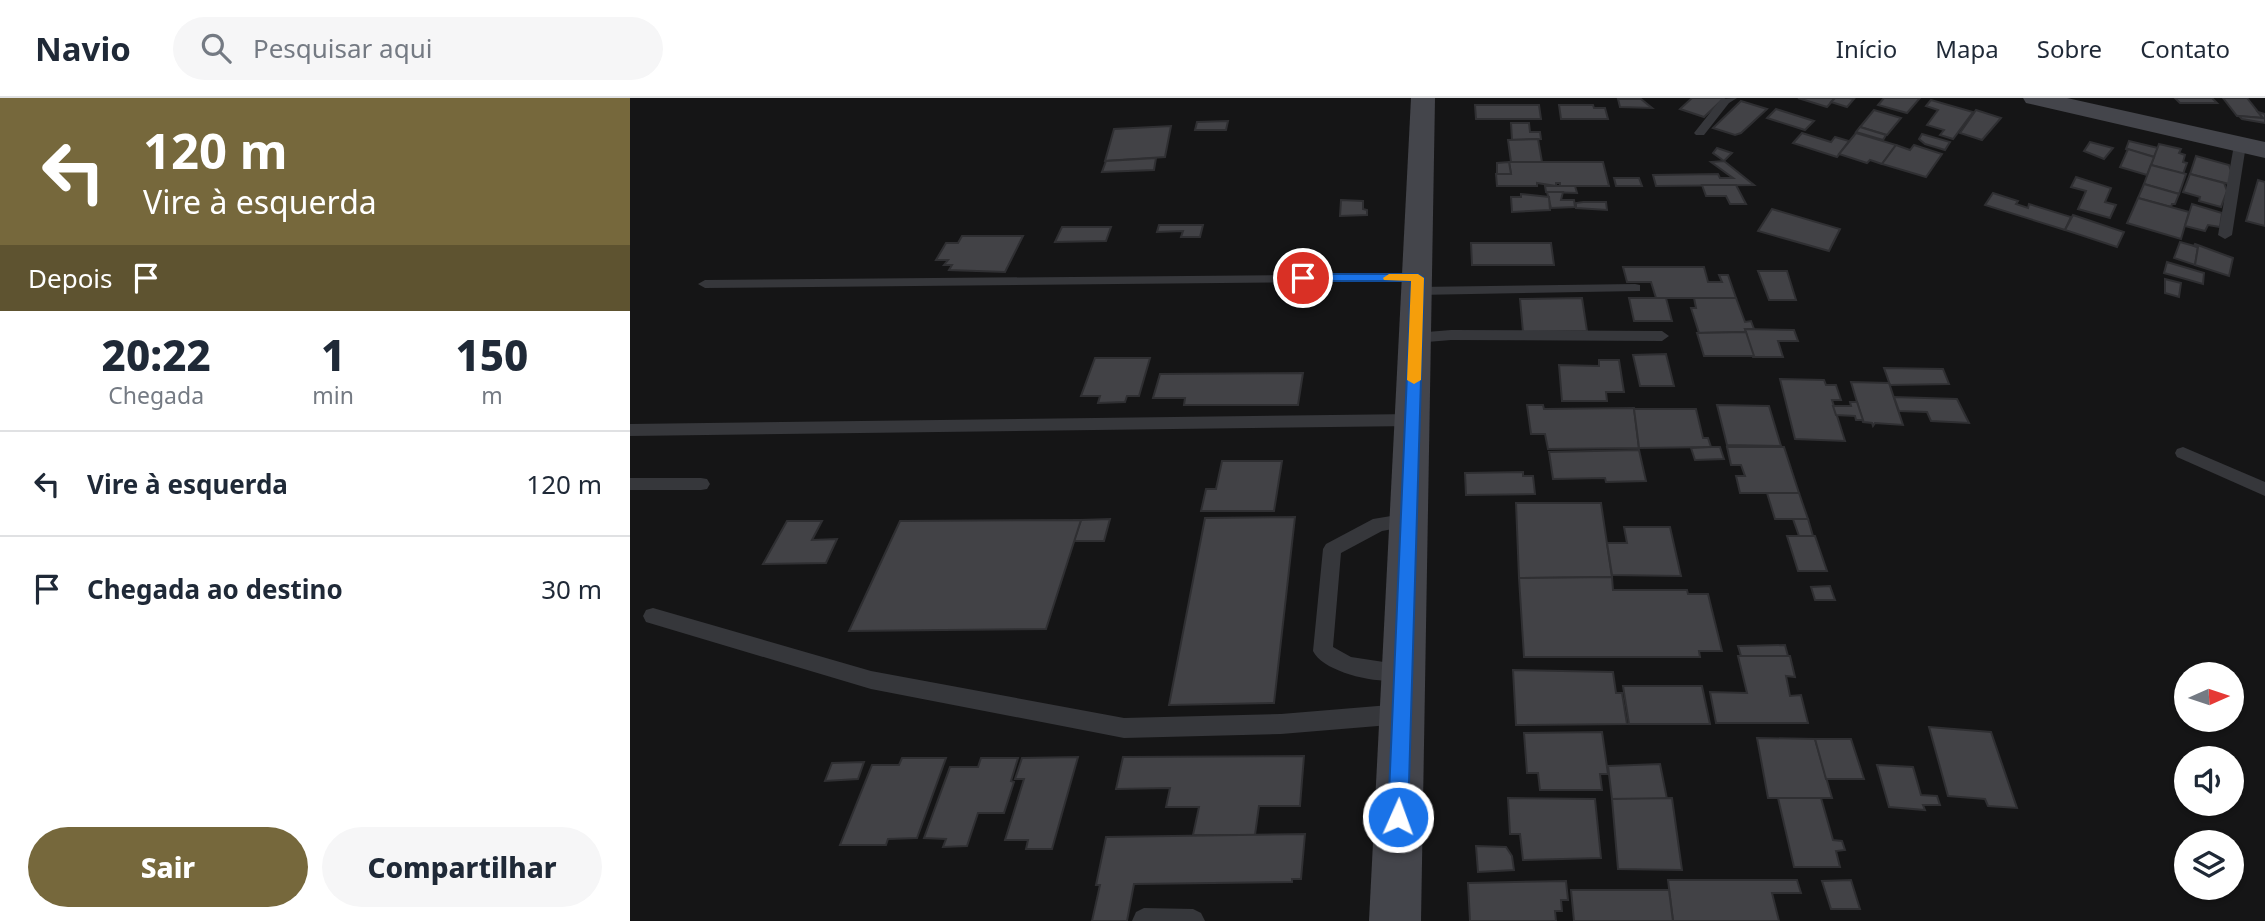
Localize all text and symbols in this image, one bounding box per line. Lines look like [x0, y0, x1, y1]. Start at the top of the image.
search box [173, 17, 663, 80]
text: Navio [35, 26, 131, 71]
icon: search [197, 29, 235, 67]
text: Pesquisar aqui [253, 30, 432, 66]
text: Início [1836, 32, 1897, 65]
text: Mapa [1935, 32, 1999, 65]
text: Sobre [2037, 32, 2102, 65]
text: Contato [2140, 32, 2230, 65]
text: 120 m [143, 117, 288, 183]
icon: left [28, 126, 119, 217]
text: Vire à esquerda [143, 180, 377, 223]
pin [1273, 248, 1333, 308]
icon: arrive [127, 259, 165, 297]
icon: arrive [1284, 259, 1322, 297]
text: Depois [28, 260, 113, 296]
text: 20:22 [102, 326, 211, 383]
text: 1 [321, 326, 345, 383]
text: 150 [456, 326, 528, 383]
text: Chegada [108, 379, 204, 411]
text: min [312, 379, 354, 411]
text: m [481, 379, 503, 411]
icon: left [28, 465, 66, 503]
text: Vire à esquerda [87, 466, 288, 502]
text: 120 m [526, 466, 602, 502]
icon: arrive [28, 570, 66, 608]
text: Chegada ao destino [87, 571, 343, 607]
text: 30 m [541, 571, 602, 607]
north arrow [2174, 662, 2244, 732]
map controls [2174, 662, 2244, 900]
button: sound [2174, 746, 2244, 816]
position arrow [1361, 780, 1435, 854]
button: Sair [28, 827, 308, 907]
button: Compartilhar [322, 827, 602, 907]
button: layers [2174, 830, 2244, 900]

